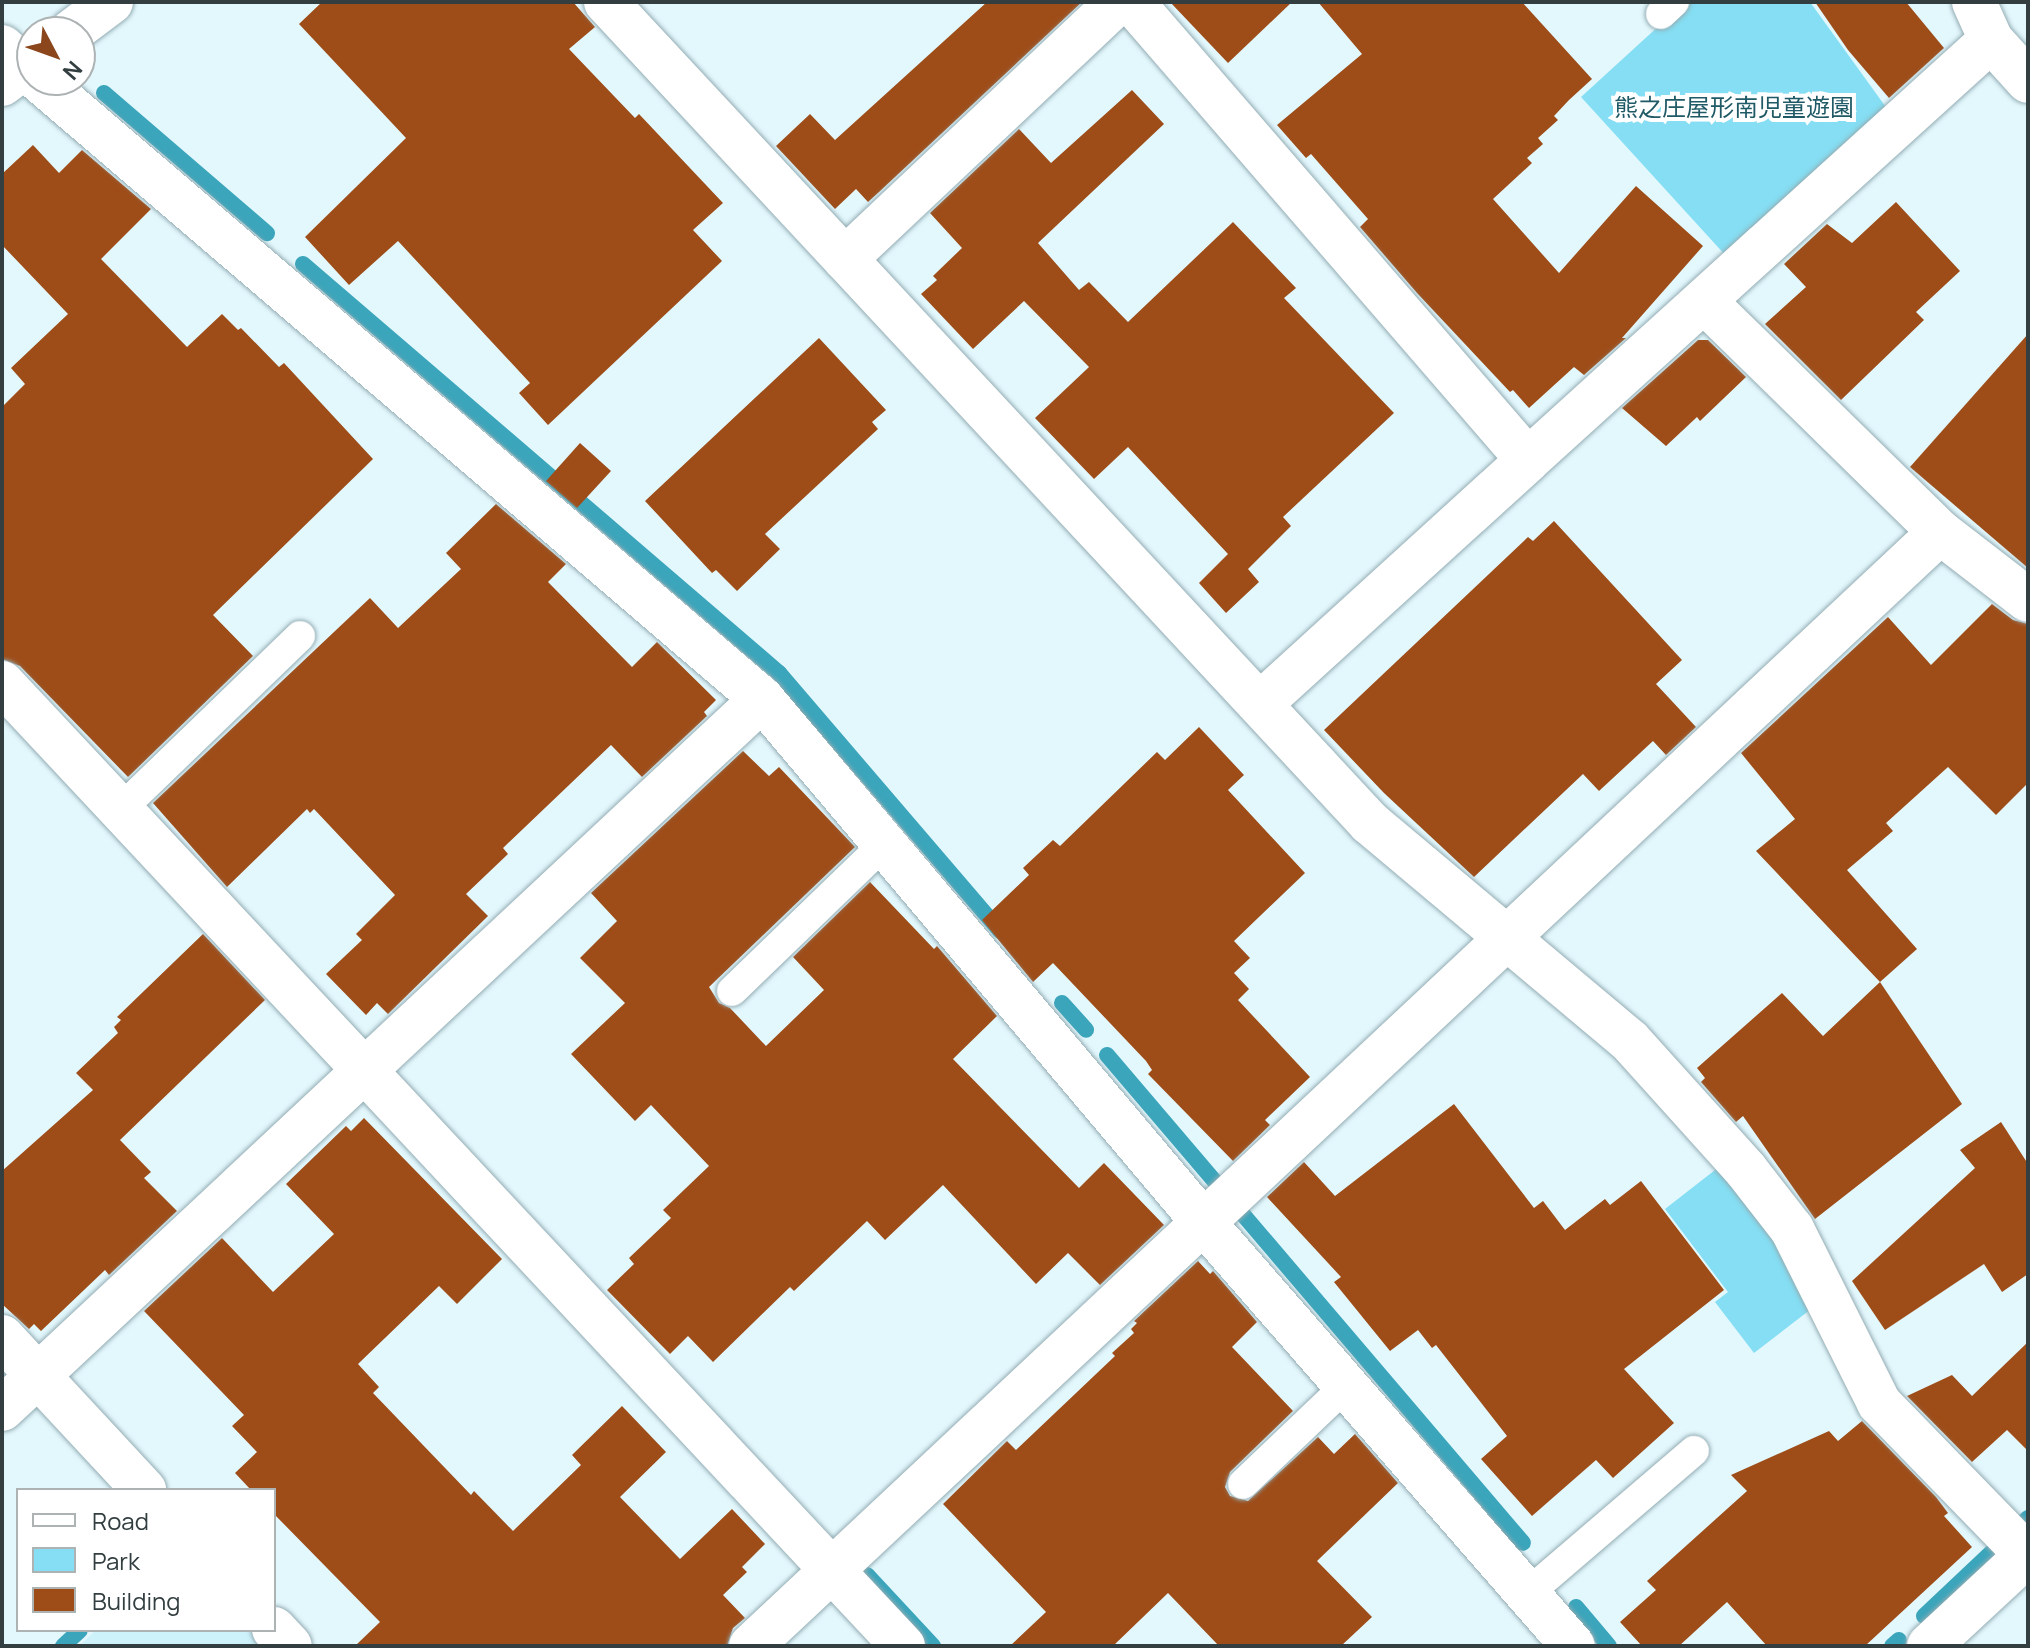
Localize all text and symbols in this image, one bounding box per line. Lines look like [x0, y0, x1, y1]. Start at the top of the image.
north arrow [16, 16, 96, 96]
text: N [56, 55, 89, 86]
park label: 熊之庄屋形南児童遊園 [1614, 93, 1854, 121]
legend [16, 1488, 276, 1632]
text: Road [92, 1504, 149, 1537]
text: Park [92, 1544, 140, 1577]
text: Building [92, 1584, 180, 1617]

